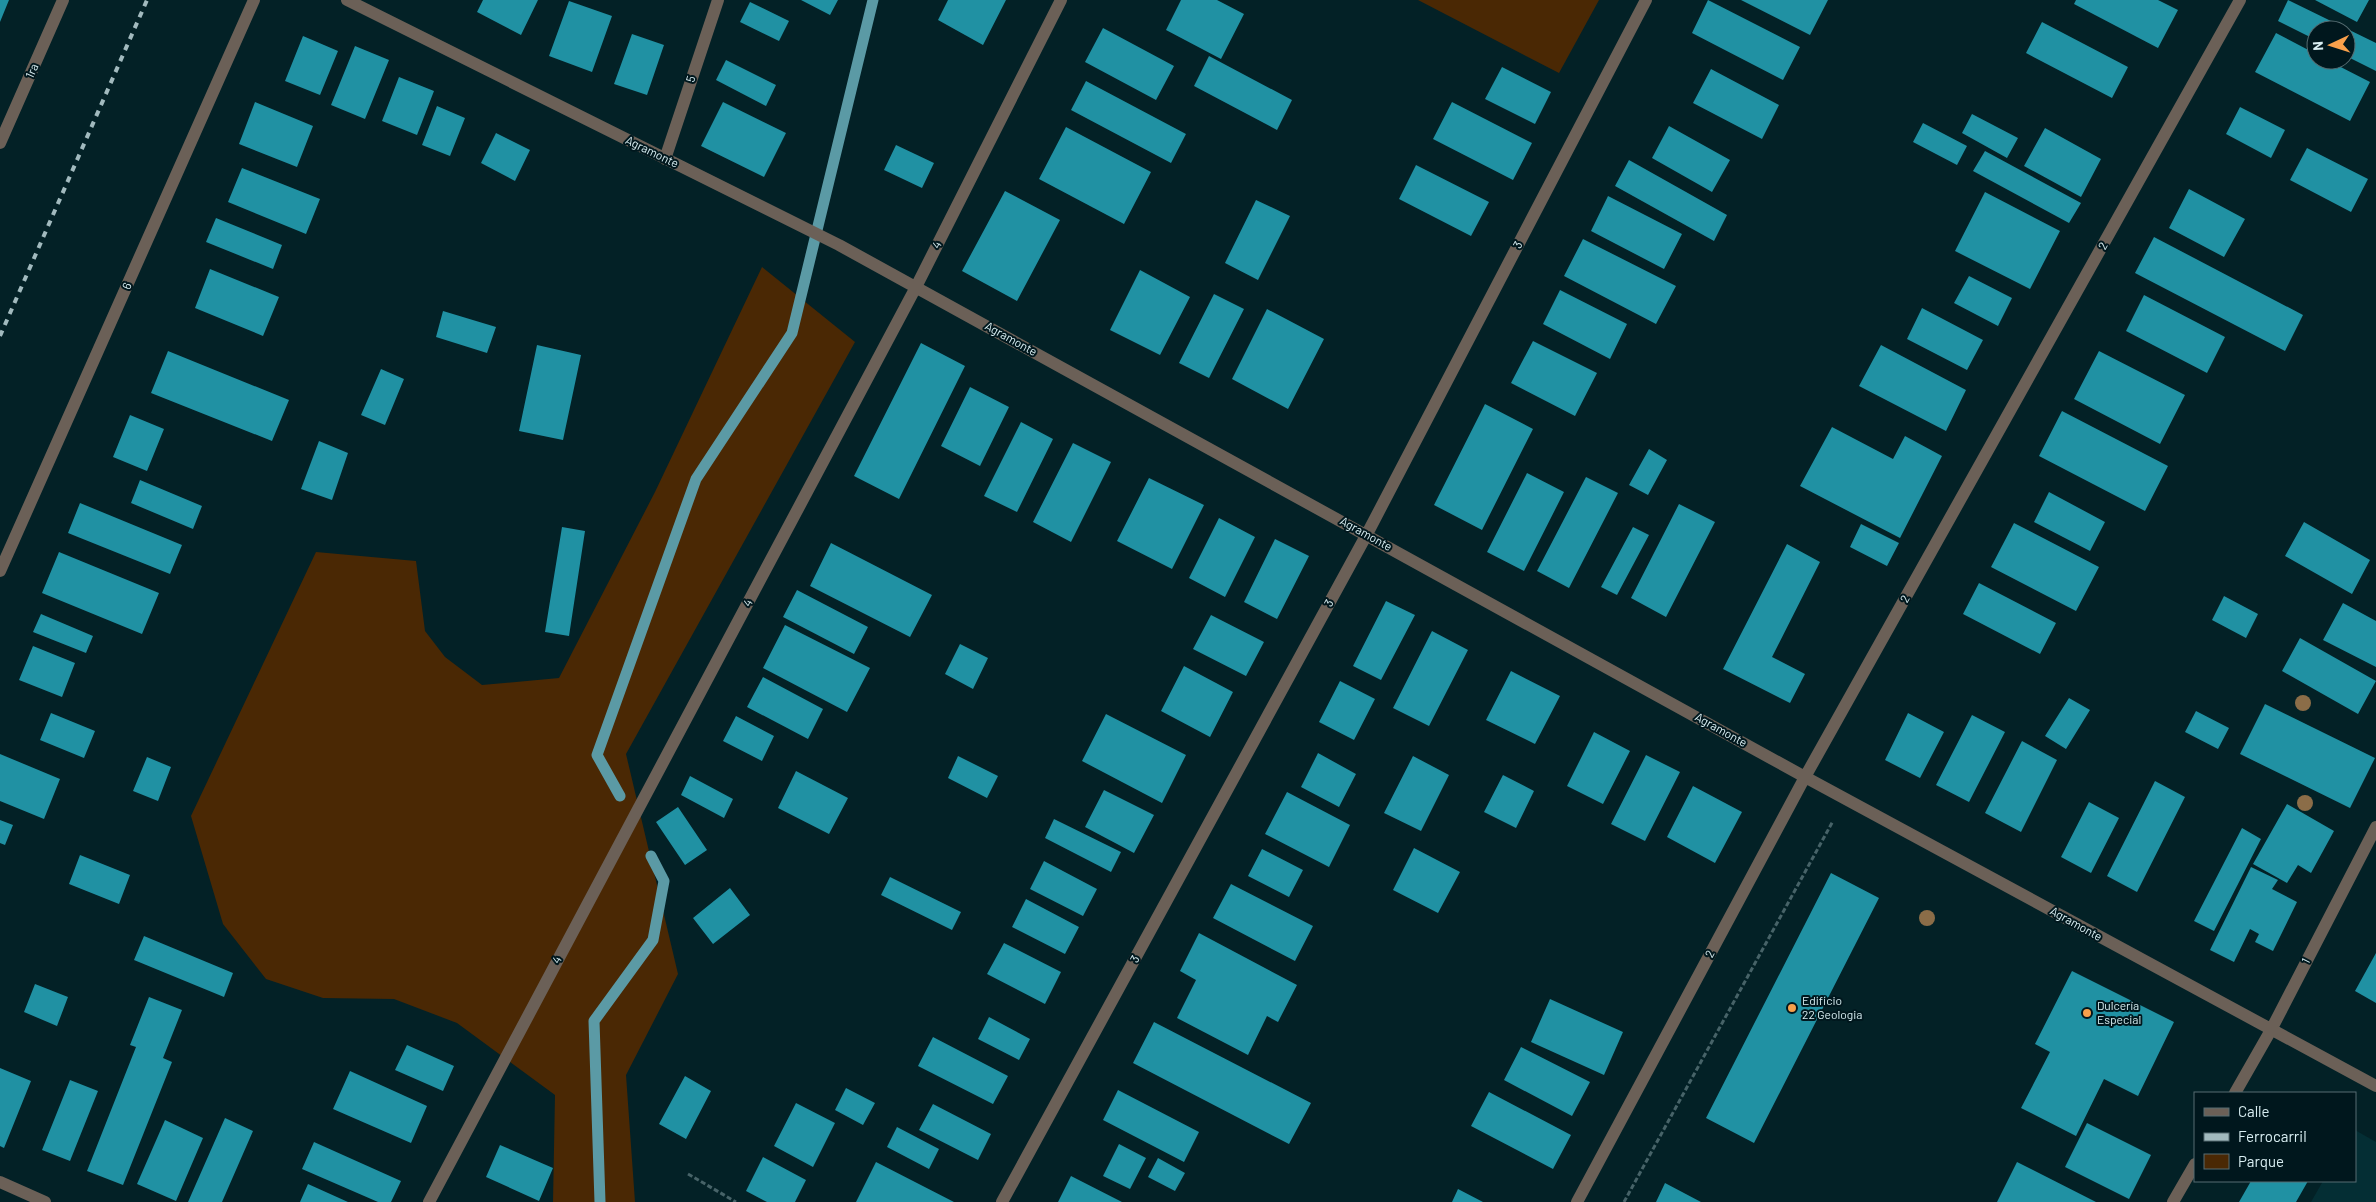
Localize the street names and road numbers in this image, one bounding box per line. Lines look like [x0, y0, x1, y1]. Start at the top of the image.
street label: 1ra [22, 61, 40, 80]
street label: 5 [682, 74, 698, 84]
street label: Agramonte [624, 132, 681, 170]
street label: 4 [928, 238, 944, 251]
street label: 3 [1509, 239, 1525, 251]
street label: 2 [2094, 239, 2110, 252]
street label: 6 [118, 280, 134, 291]
street label: Agramonte [983, 318, 1040, 358]
street label: Agramonte [1338, 513, 1395, 553]
street label: 2 [1896, 592, 1912, 605]
street label: 4 [739, 596, 755, 609]
street label: 3 [1321, 596, 1336, 609]
street label: Agramonte [1693, 709, 1750, 749]
street label: Agramonte [2048, 903, 2105, 943]
street label: 2 [1701, 947, 1717, 960]
street label: 3 [1127, 952, 1142, 965]
street label: 4 [548, 953, 564, 966]
street label: 1 [2298, 955, 2312, 966]

